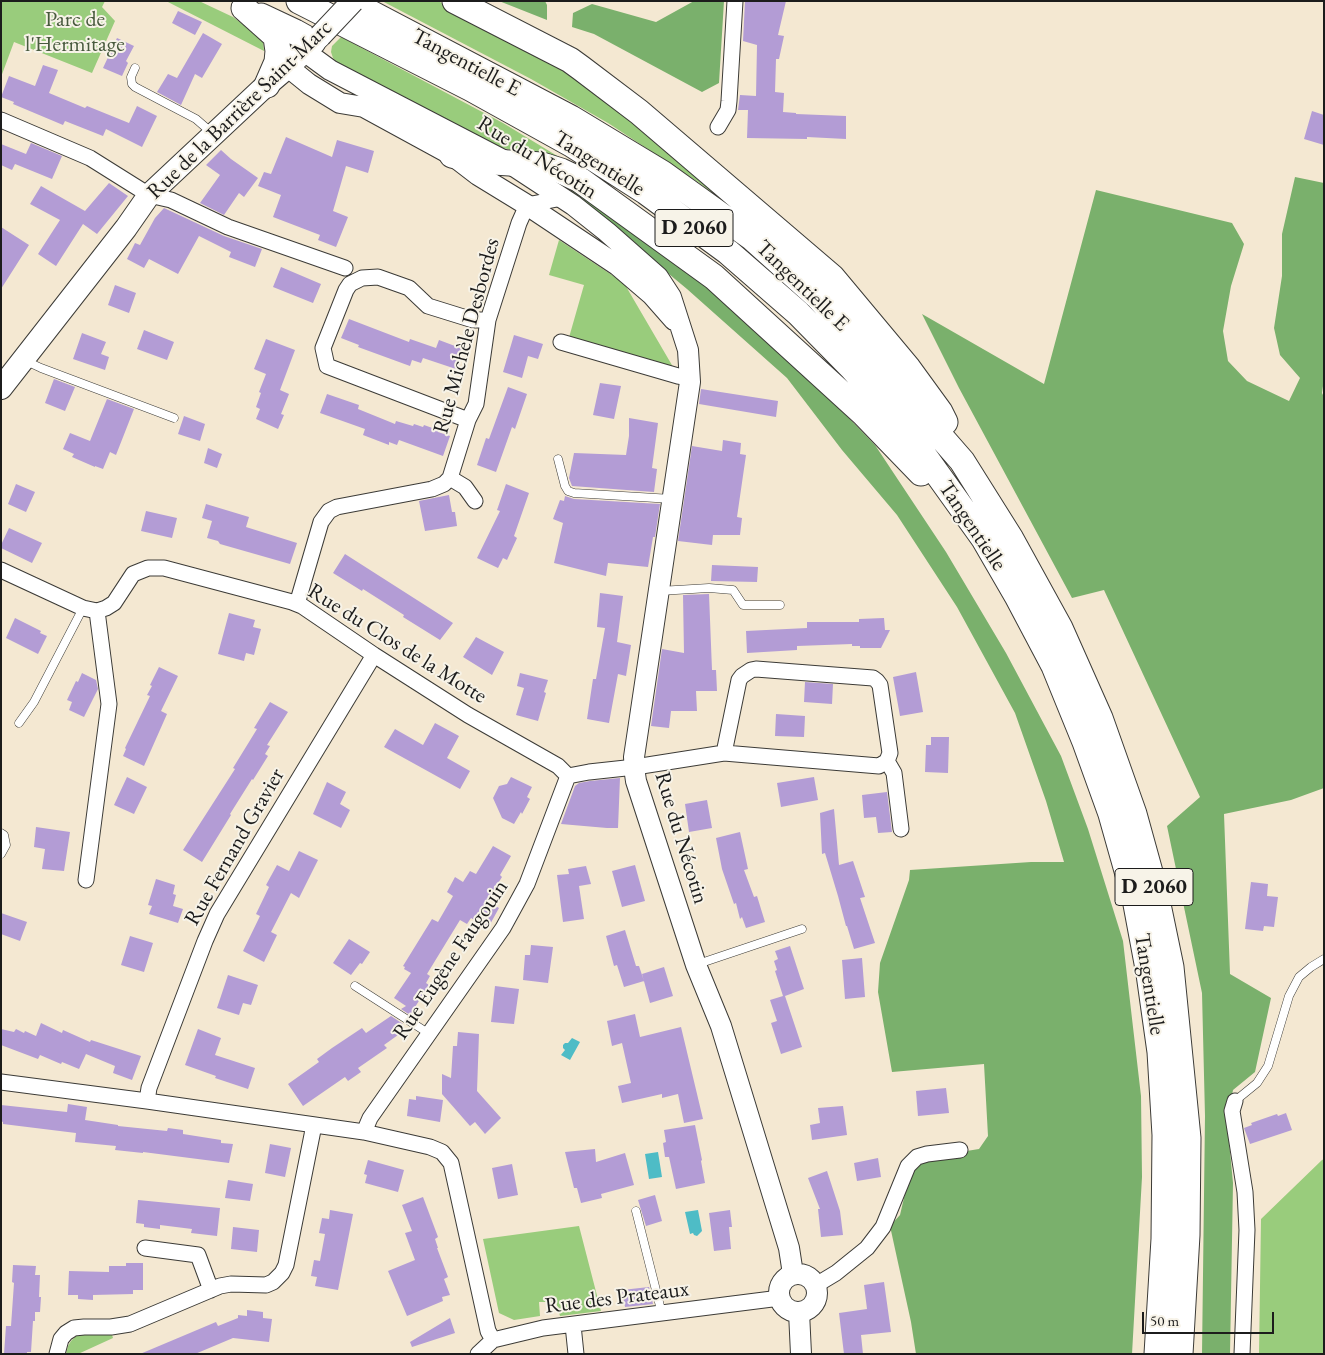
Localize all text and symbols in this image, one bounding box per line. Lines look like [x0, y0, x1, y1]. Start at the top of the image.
park label: Parc de l'Hermitage [25, 7, 125, 58]
street label: Rue de la Barrière Saint-Marc [142, 15, 338, 205]
street label: Tangentielle E [407, 23, 525, 103]
street label: Rue du Nécotin [472, 111, 602, 205]
street label: Tangentielle [548, 126, 650, 202]
road number: D 2060 [655, 210, 733, 247]
street label: Rue Michèle Desbordes [428, 235, 506, 437]
street label: Tangentielle E [750, 235, 854, 337]
street label: Tangentielle [932, 476, 1012, 576]
street label: Rue du Clos de la Motte [303, 578, 491, 710]
street label: Rue Fernand Gravier [179, 764, 291, 930]
street label: Rue du Nécotin [648, 769, 714, 907]
road number: D 2060 [1115, 869, 1193, 906]
street label: Rue Eugène Faugouin [388, 875, 514, 1045]
street label: Tangentielle [1128, 931, 1170, 1037]
street label: Rue des Prateaux [543, 1276, 691, 1320]
scale bar [1145, 1302, 1278, 1334]
text: 50 m [1150, 1311, 1179, 1330]

